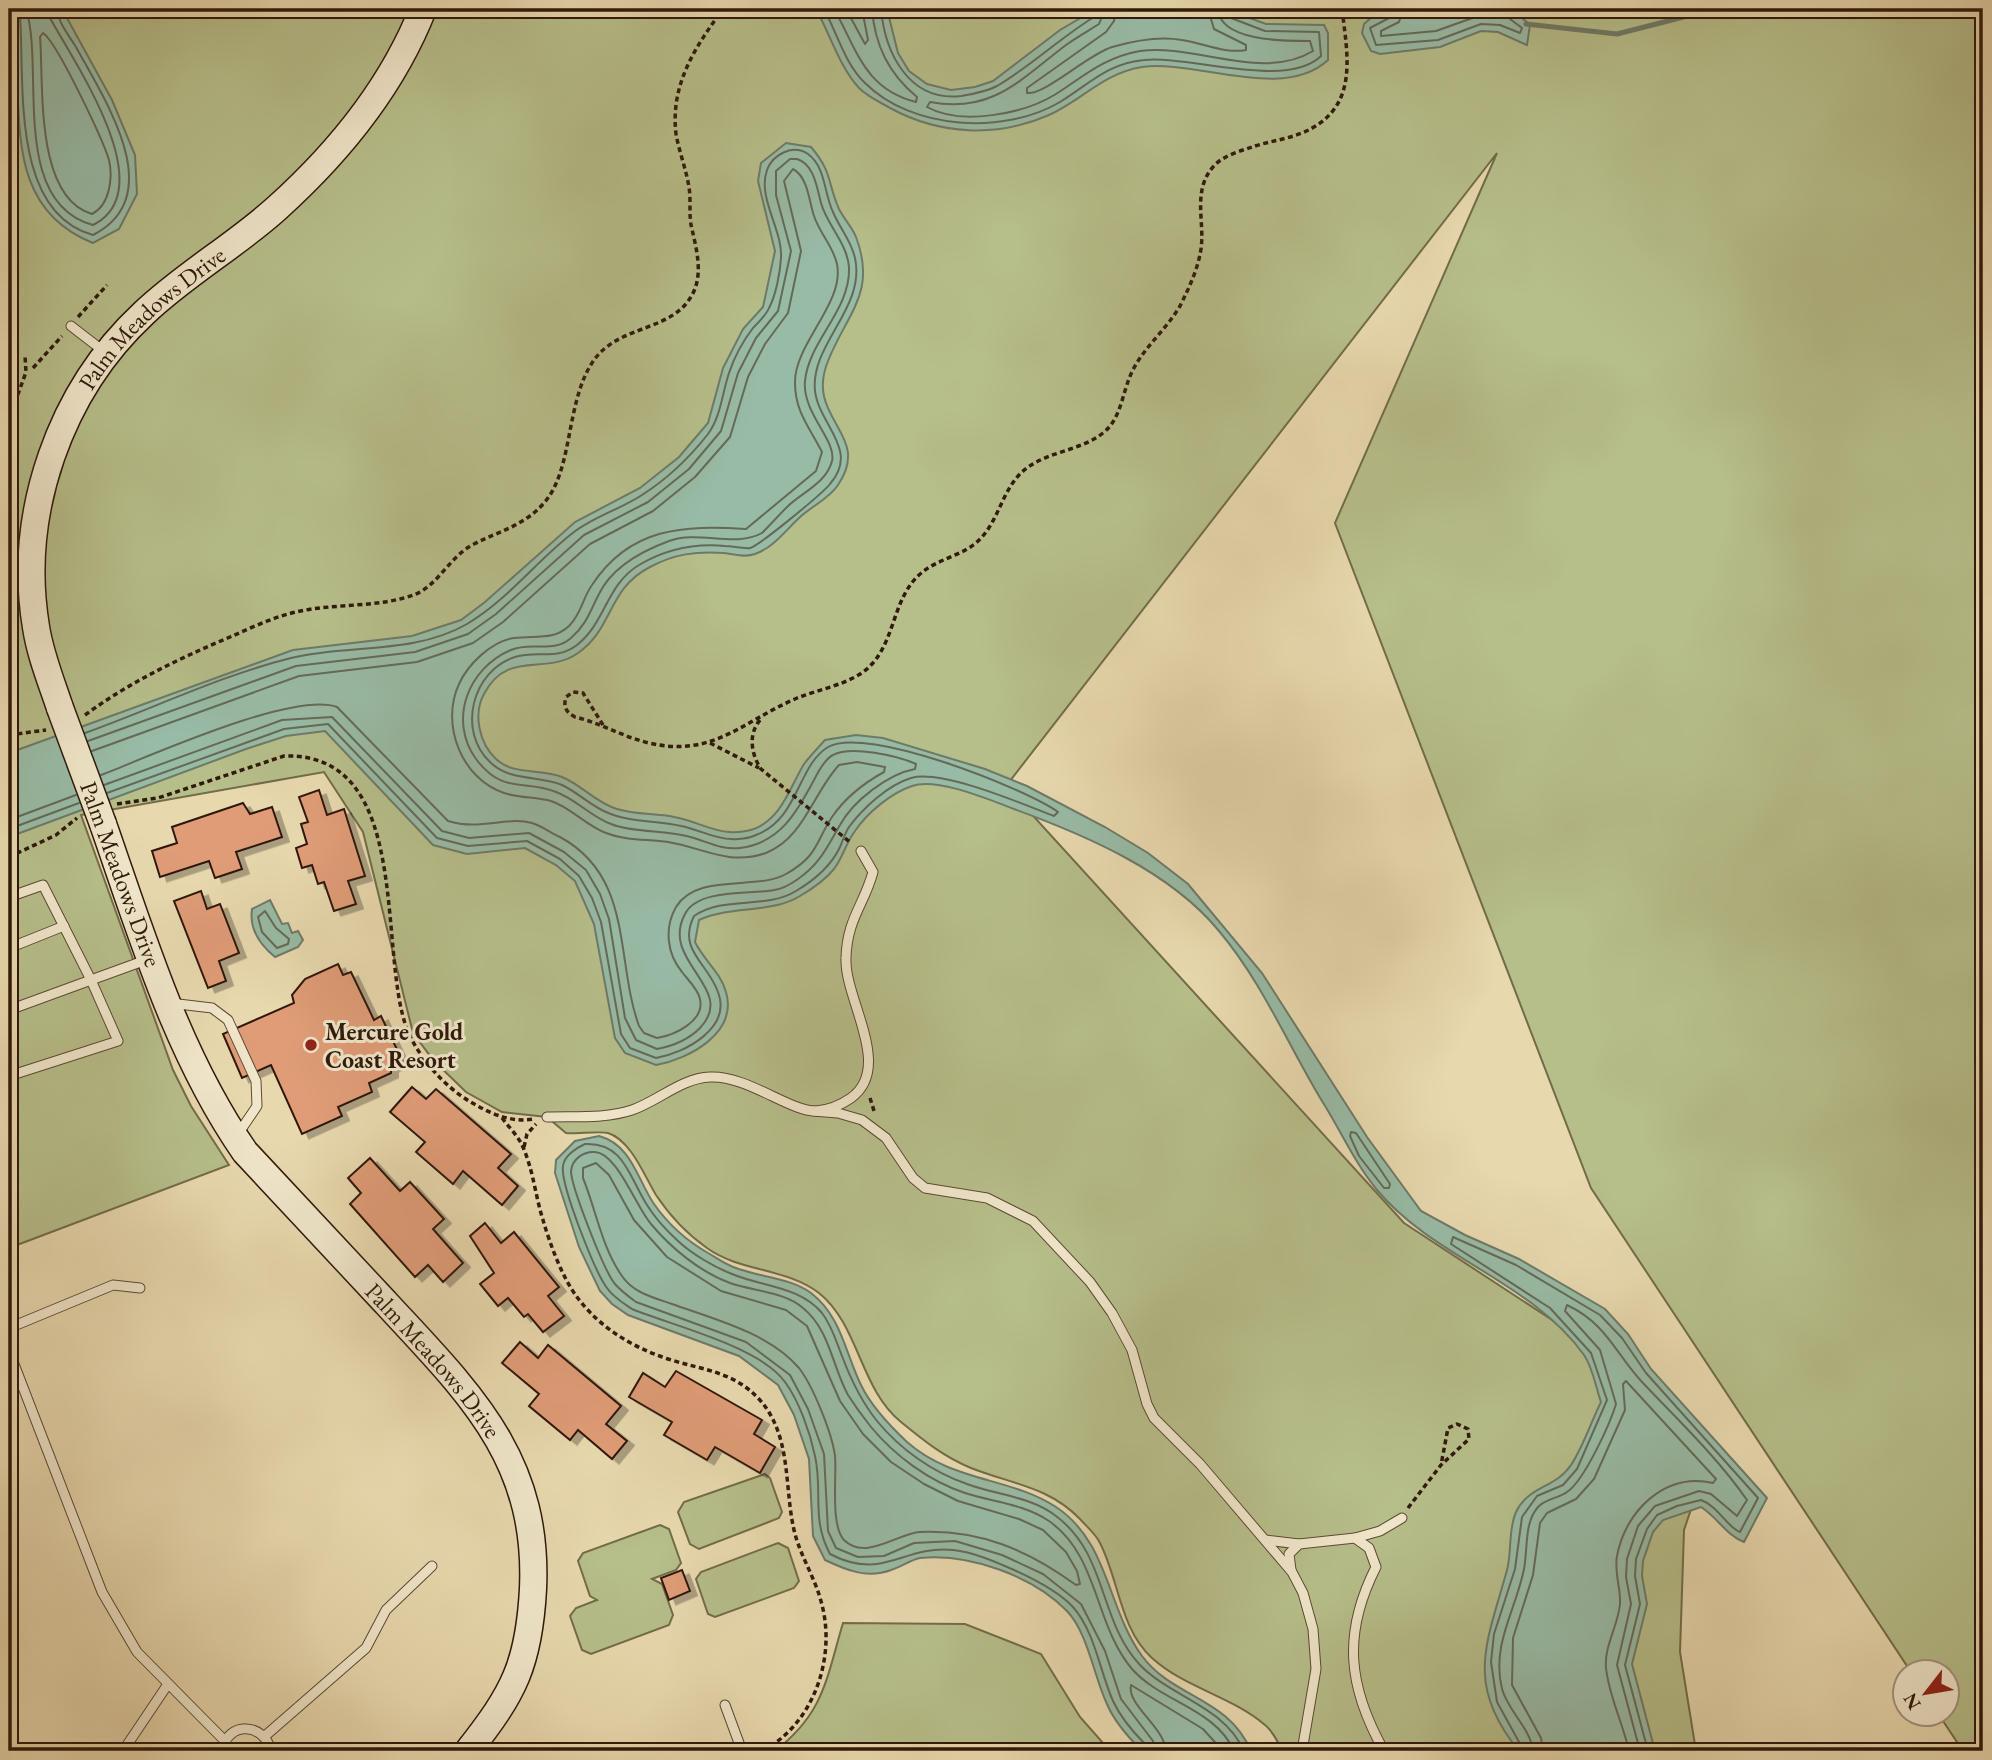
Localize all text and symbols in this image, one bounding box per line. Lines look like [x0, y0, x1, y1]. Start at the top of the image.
street label: Palm Meadows Drive [71, 239, 231, 395]
street label: Palm Meadows Drive [73, 777, 169, 971]
place label: Mercure Gold Coast Resort [325, 1016, 464, 1075]
marker: Mercure Gold Coast Resort [303, 1037, 319, 1053]
street label: Palm Meadows Drive [359, 1276, 509, 1444]
north arrow [1890, 1658, 1960, 1728]
text: N [1897, 1688, 1927, 1715]

